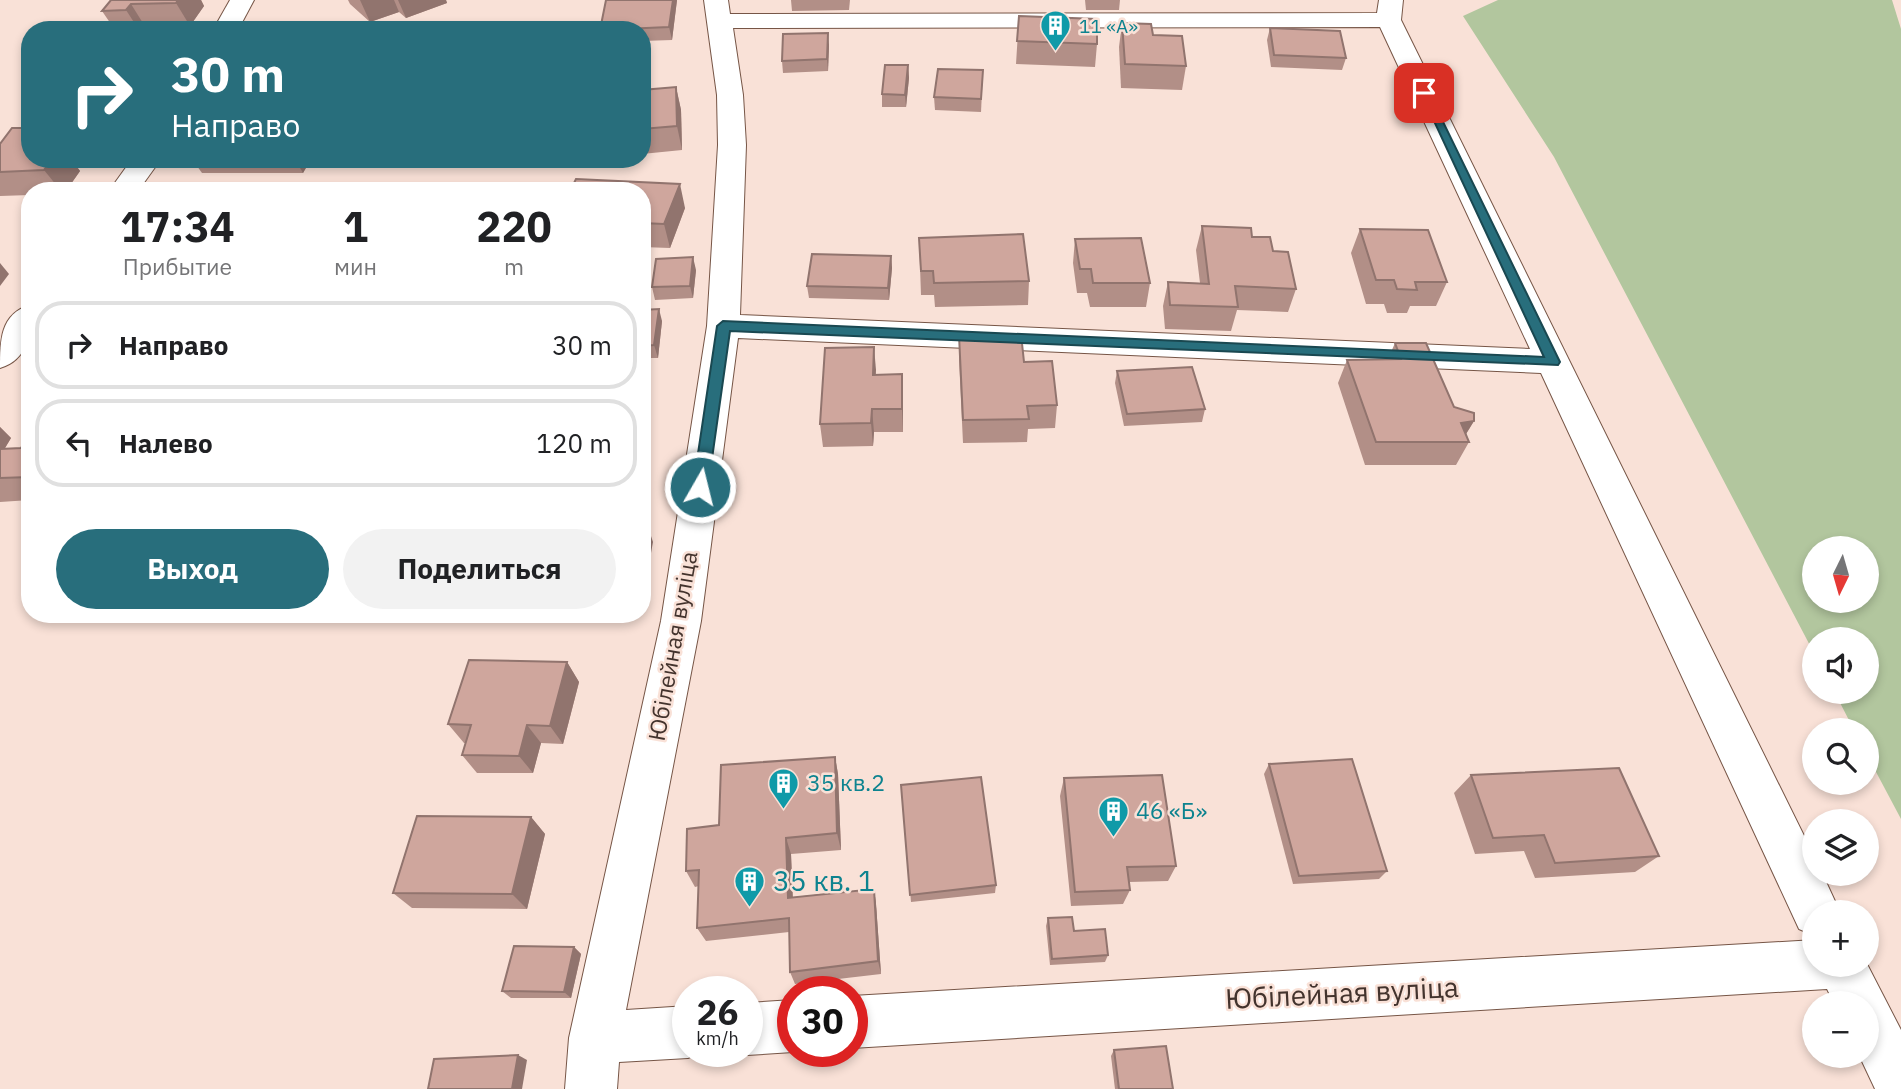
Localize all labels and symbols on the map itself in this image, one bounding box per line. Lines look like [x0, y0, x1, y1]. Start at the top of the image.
building icon: 11 «А» [1039, 9, 1073, 53]
place label: 11 «А» [1079, 14, 1138, 38]
pin [1394, 63, 1454, 123]
position arrow [663, 450, 737, 524]
north arrow [1802, 536, 1880, 612]
street label: Юбілейная вуліца [641, 549, 703, 743]
building icon: 35 кв.2 [767, 766, 801, 810]
place label: 35 кв.2 [807, 767, 885, 797]
building icon: 46 «Б» [1096, 794, 1130, 838]
place label: 46 «Б» [1136, 795, 1207, 825]
place label: 35 кв. 1 [773, 862, 875, 899]
building icon: 35 кв. 1 [733, 864, 767, 908]
street label: Юбілейная вуліца [1224, 968, 1460, 1017]
speed limit sign: 30 [777, 976, 868, 1067]

